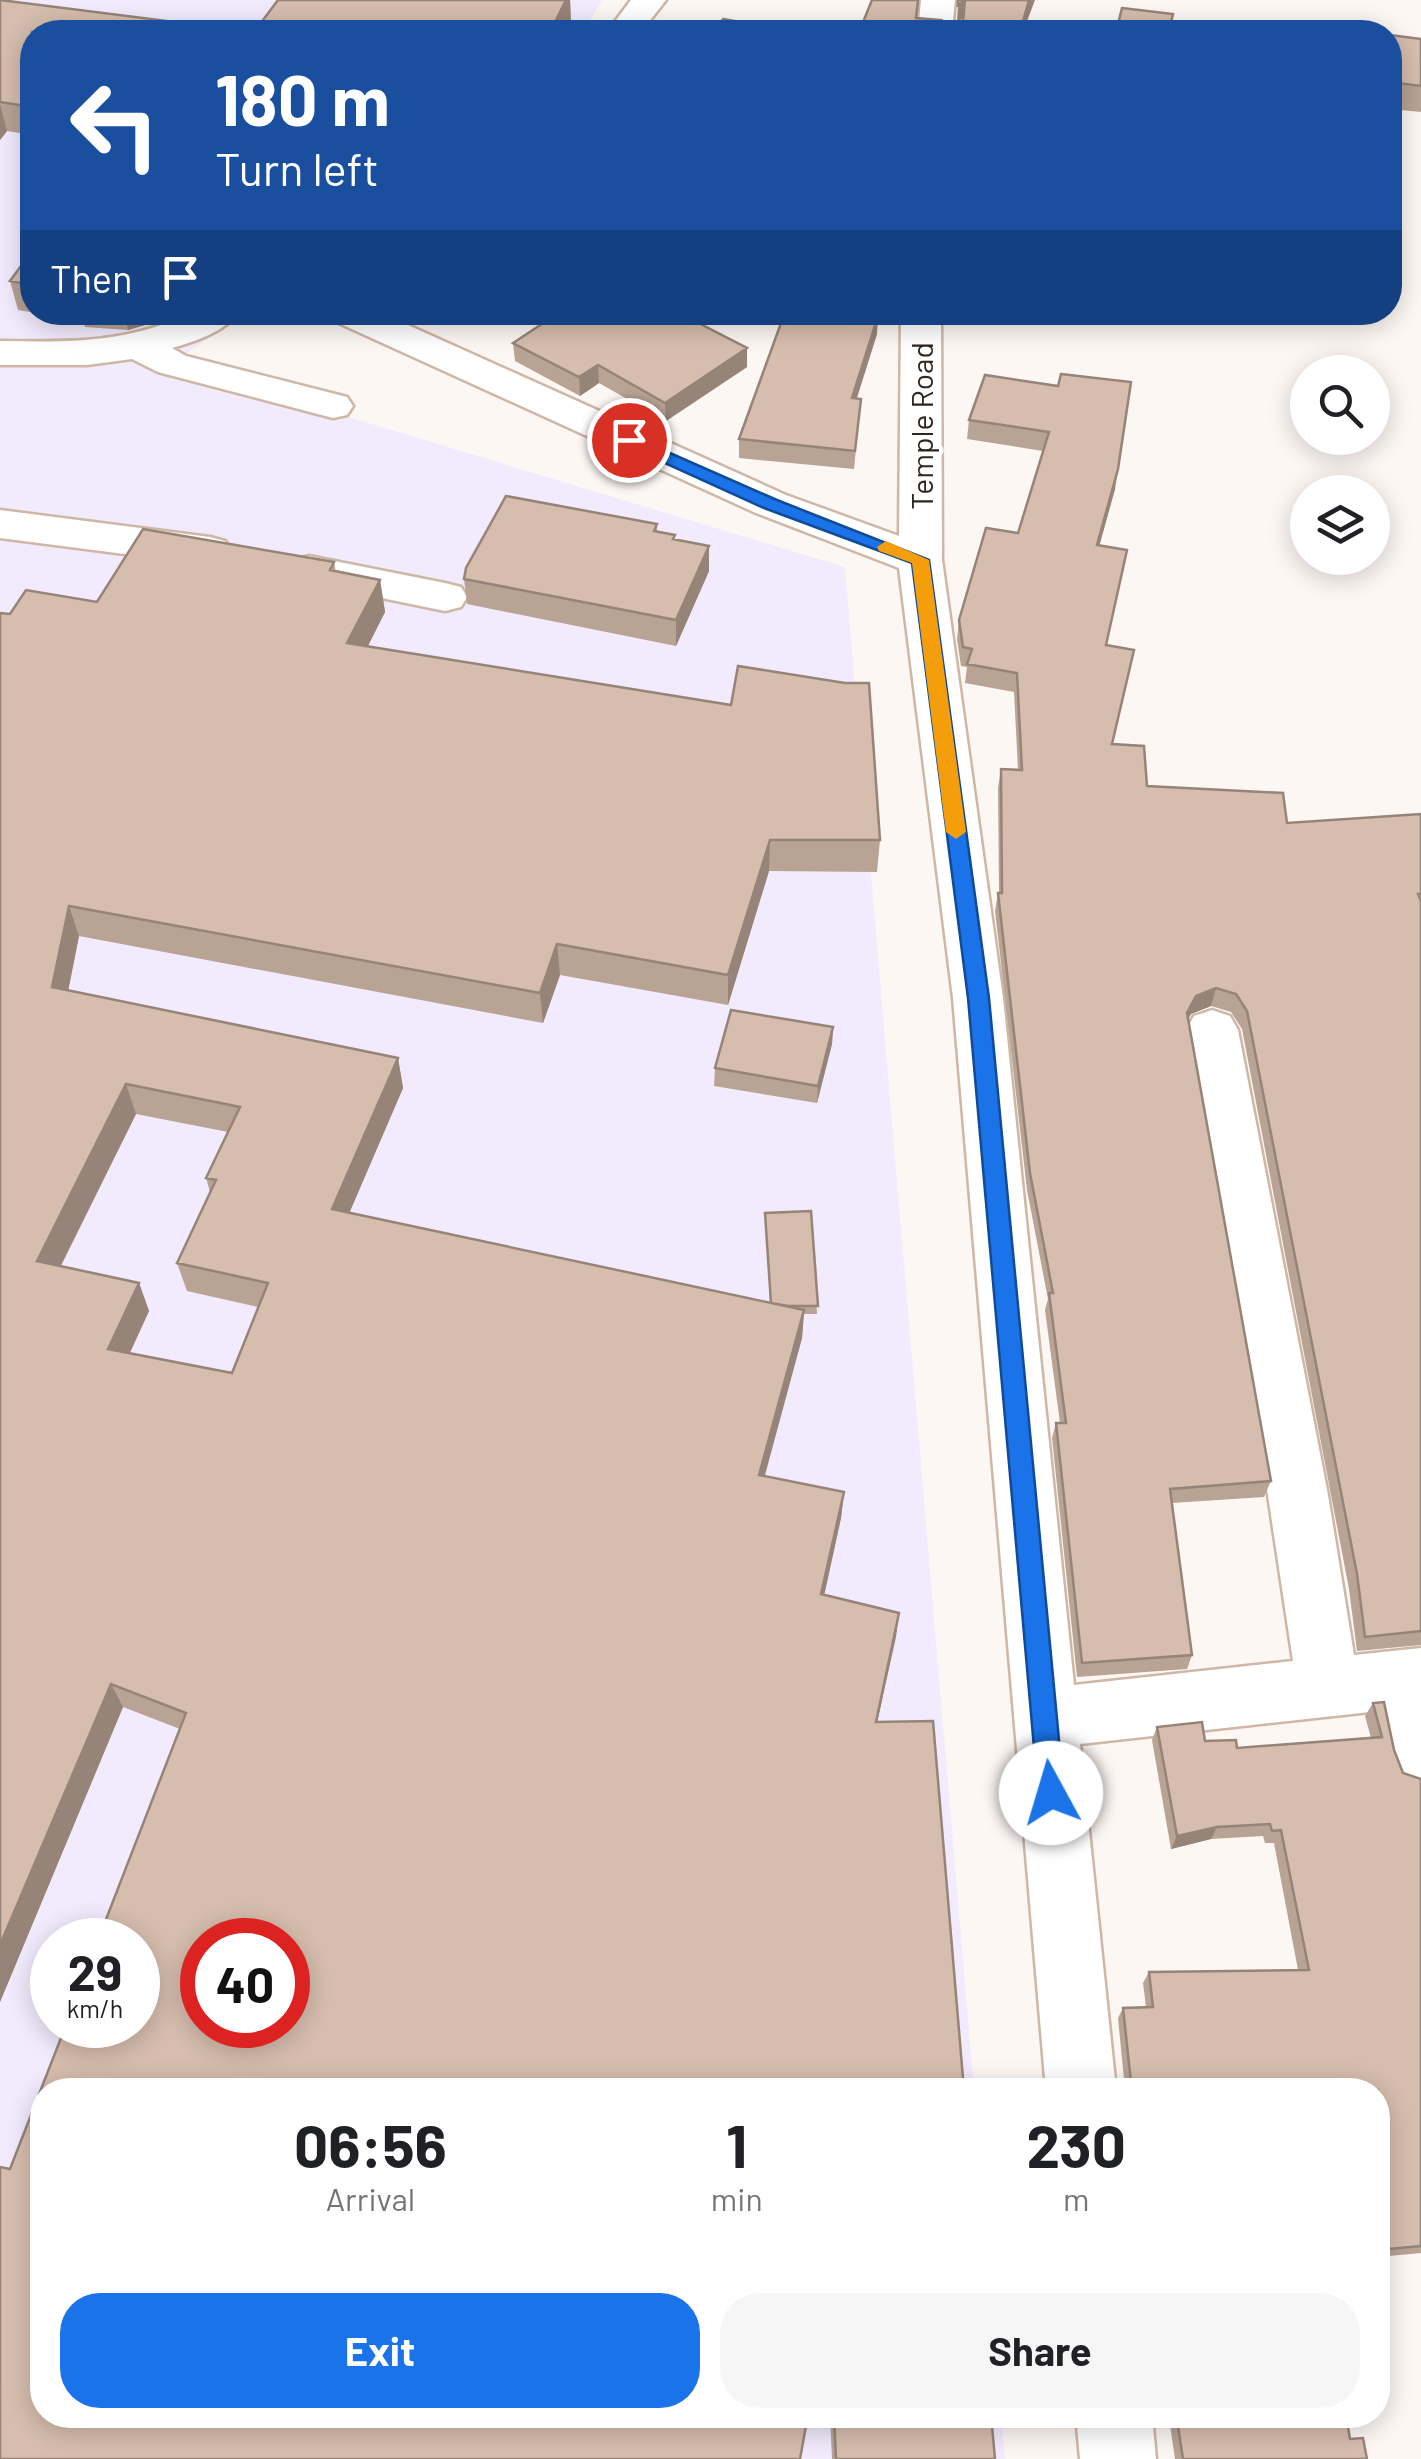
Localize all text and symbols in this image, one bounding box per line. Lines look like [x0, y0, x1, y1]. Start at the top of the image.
text: 180 m [215, 56, 390, 140]
icon: left [50, 60, 180, 190]
text: Turn left [215, 141, 379, 195]
icon: arrive [153, 250, 208, 305]
text: Then [50, 255, 133, 301]
street label: Temple Road [903, 342, 939, 510]
map controls [1290, 355, 1390, 575]
button: search [1290, 355, 1390, 455]
pin [587, 398, 672, 483]
icon: arrive [602, 413, 657, 468]
button: layers [1290, 475, 1390, 575]
position arrow [999, 1741, 1103, 1845]
speed limit sign: 40 [180, 1918, 310, 2048]
text: 29 [68, 1941, 122, 2001]
text: km/h [67, 1993, 123, 2023]
text: 06:56 [294, 2108, 447, 2180]
text: 1 [726, 2108, 747, 2180]
text: 230 [1027, 2108, 1126, 2180]
text: Arrival [326, 2179, 415, 2217]
text: min [711, 2179, 763, 2217]
text: m [1063, 2179, 1090, 2217]
button: Exit [60, 2293, 700, 2408]
button: Share [720, 2293, 1360, 2408]

